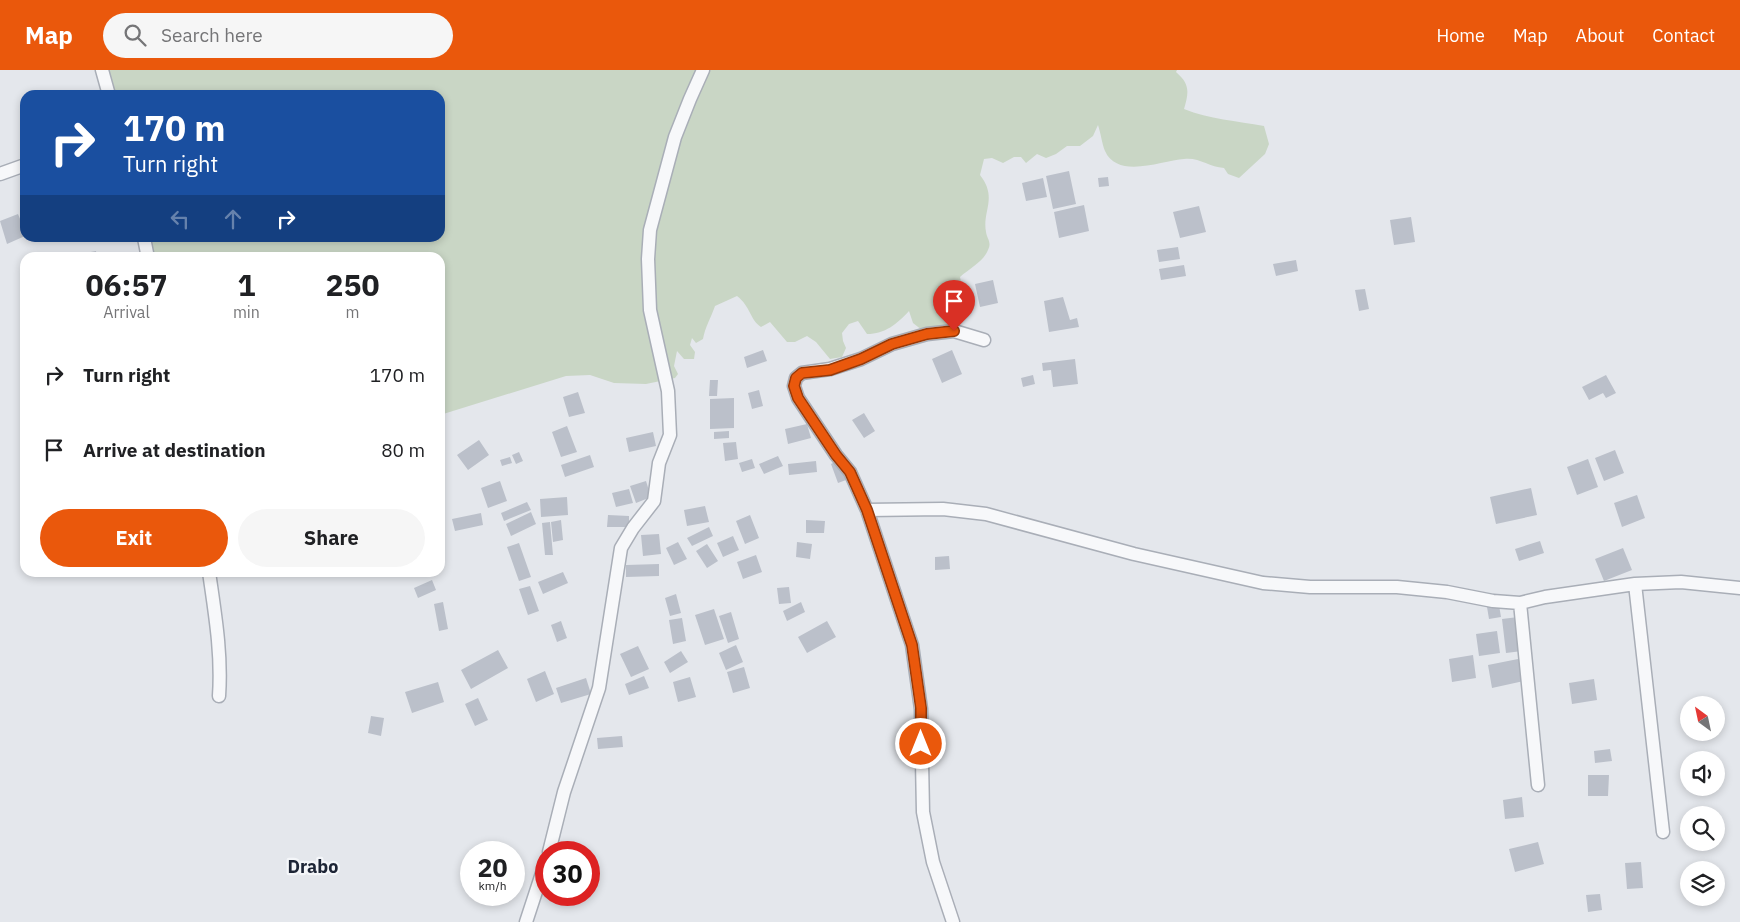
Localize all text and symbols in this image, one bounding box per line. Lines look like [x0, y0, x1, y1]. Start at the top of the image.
search box [103, 13, 453, 58]
text: Map [25, 19, 73, 51]
icon: search [121, 21, 149, 49]
text: Search here [161, 23, 263, 47]
text: Home [1437, 24, 1485, 47]
text: Map [1513, 24, 1548, 47]
text: About [1576, 24, 1624, 47]
text: Contact [1652, 24, 1715, 47]
text: 170 m [123, 105, 226, 151]
icon: right [40, 110, 105, 175]
text: Turn right [123, 149, 218, 178]
icon: left [166, 205, 194, 233]
icon: ahead [219, 205, 247, 233]
icon: right [272, 205, 300, 233]
text: 06:57 [86, 265, 167, 304]
text: 1 [237, 265, 255, 304]
text: 250 [325, 265, 379, 304]
pin [933, 280, 975, 331]
icon: arrive [940, 287, 968, 315]
text: Arrival [103, 302, 150, 322]
text: min [233, 302, 260, 322]
text: m [345, 302, 359, 322]
icon: right [40, 361, 68, 389]
text: Turn right [83, 363, 170, 387]
text: 170 m [370, 363, 425, 387]
icon: arrive [40, 436, 68, 464]
text: Arrive at destination [83, 438, 266, 462]
text: 80 m [381, 438, 425, 462]
button: Exit [40, 509, 228, 567]
button: Share [238, 509, 425, 567]
north arrow [1680, 696, 1725, 741]
map controls [1680, 696, 1725, 906]
position arrow [894, 717, 946, 769]
button: sound [1680, 751, 1725, 796]
button: search [1680, 806, 1725, 851]
speed limit sign: 30 [535, 841, 600, 906]
text: 20 [477, 851, 508, 884]
district label: Drabo [288, 855, 338, 878]
button: layers [1680, 861, 1725, 906]
text: km/h [478, 878, 507, 893]

